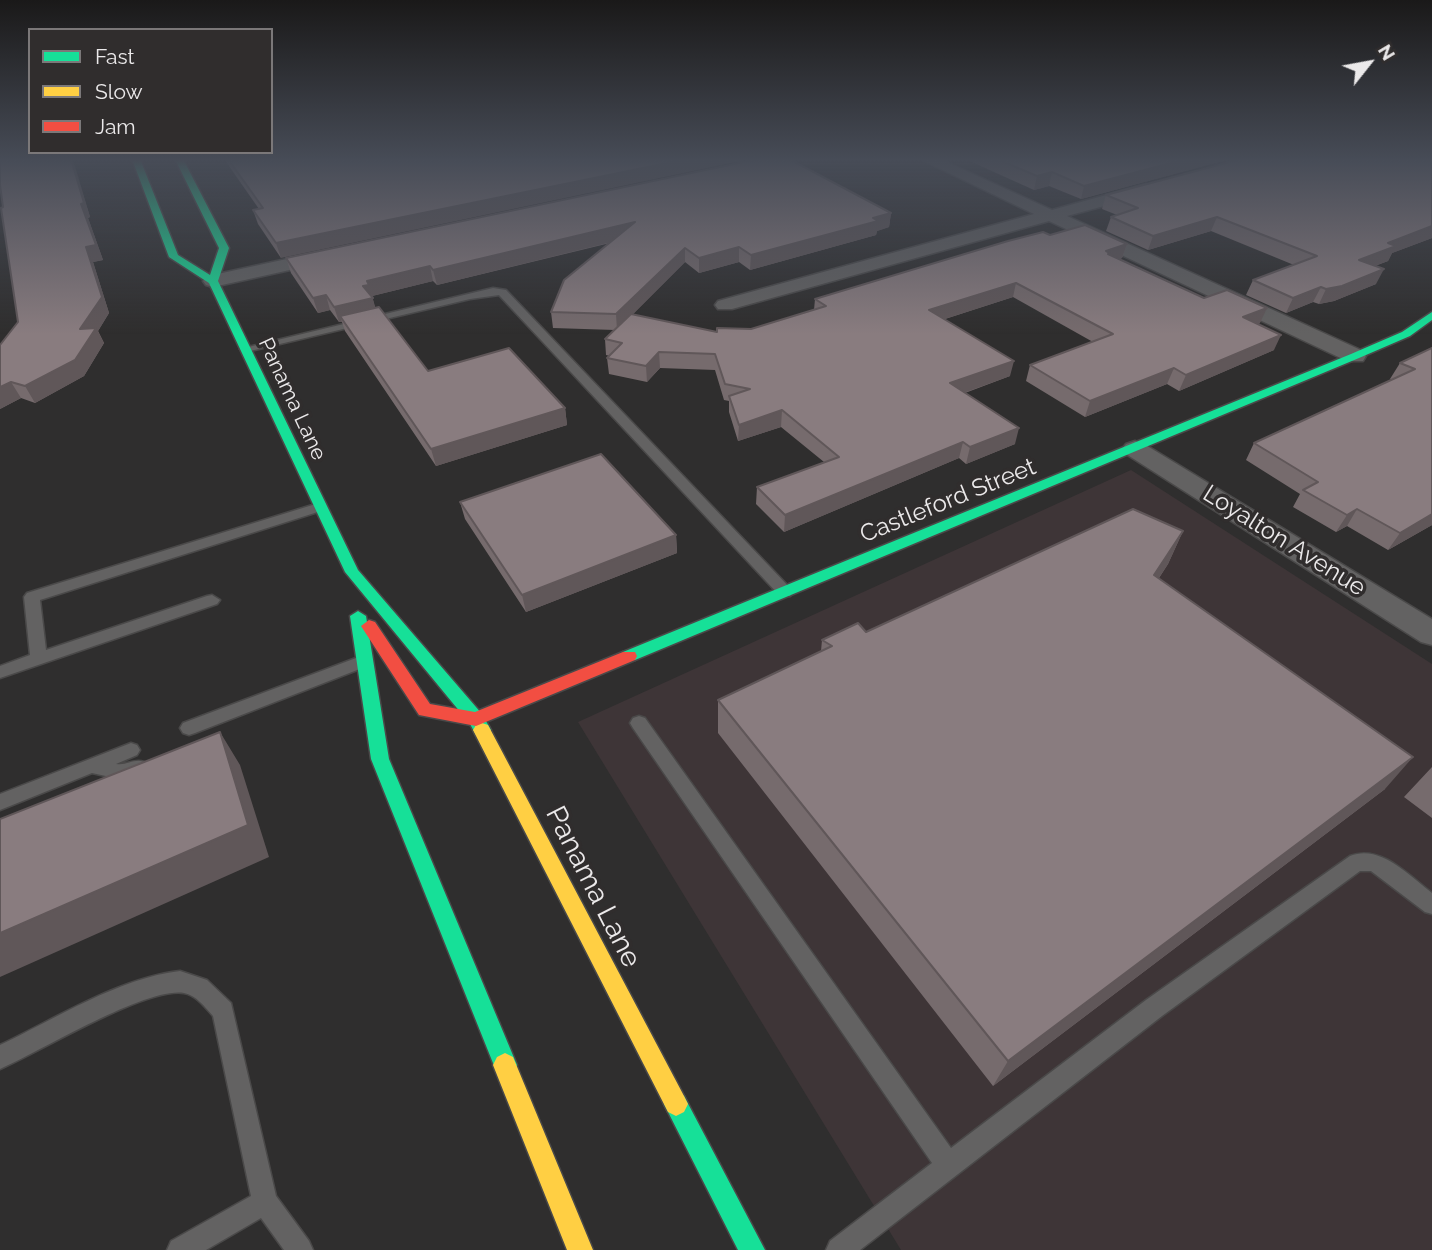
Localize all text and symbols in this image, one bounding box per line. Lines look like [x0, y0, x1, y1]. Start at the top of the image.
legend [28, 28, 273, 154]
north arrow [1334, 28, 1404, 98]
text: N [1374, 40, 1400, 64]
text: Fast [95, 44, 135, 69]
text: Slow [95, 79, 143, 104]
text: Jam [95, 114, 136, 139]
street label: Panama Lane [253, 334, 331, 464]
street label: Castleford Street [856, 453, 1040, 549]
street label: Loyalton Avenue [1197, 479, 1371, 603]
street label: Panama Lane [538, 801, 648, 973]

